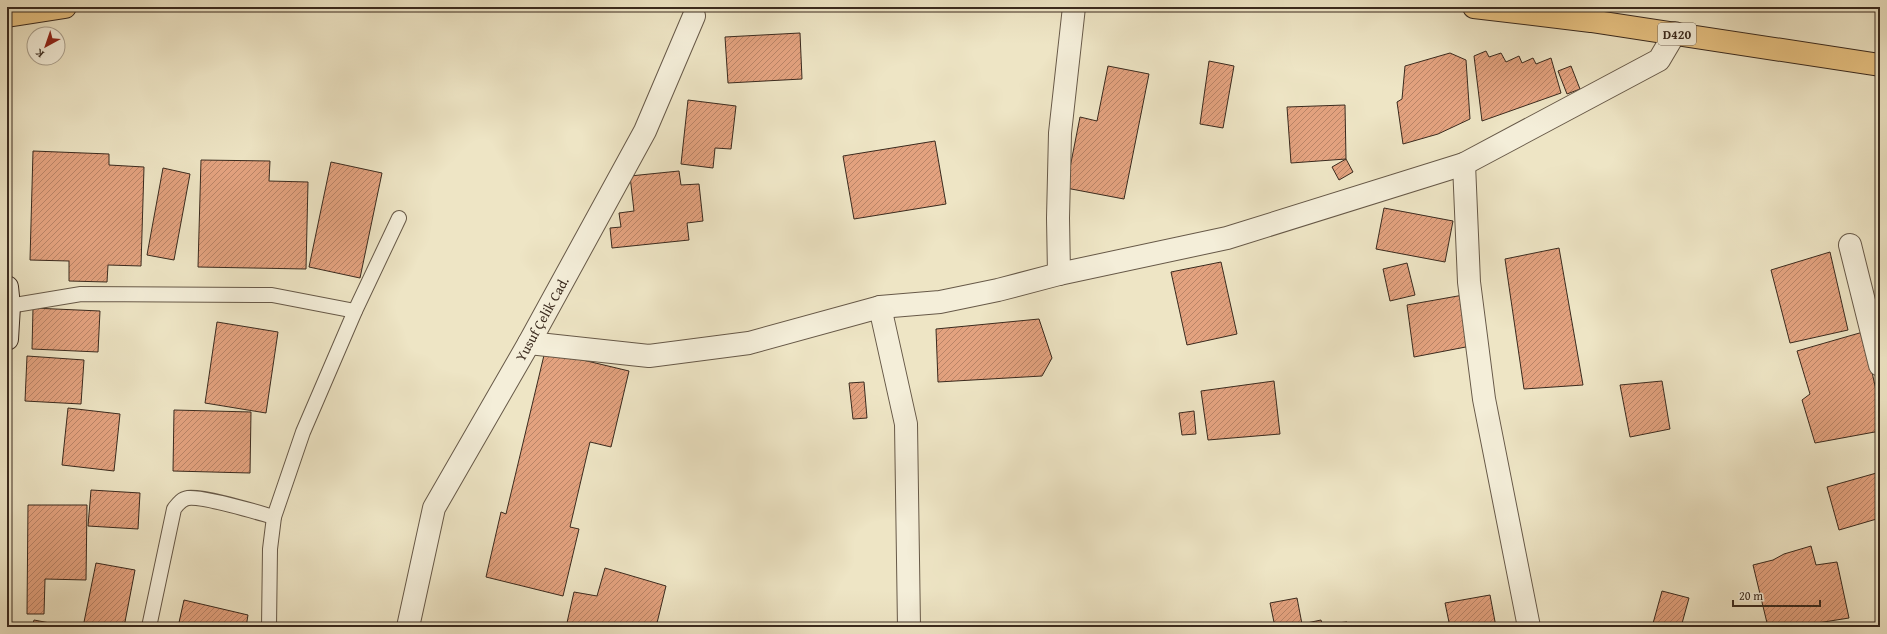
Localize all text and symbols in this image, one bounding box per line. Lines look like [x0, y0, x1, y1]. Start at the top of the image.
road number: D420 [1658, 23, 1696, 45]
north arrow [26, 26, 66, 66]
text: K [32, 45, 47, 62]
street label: Yusuf Çelik Cad. [510, 273, 574, 365]
scale bar [1733, 582, 1820, 608]
text: 20 m [1739, 587, 1763, 604]

